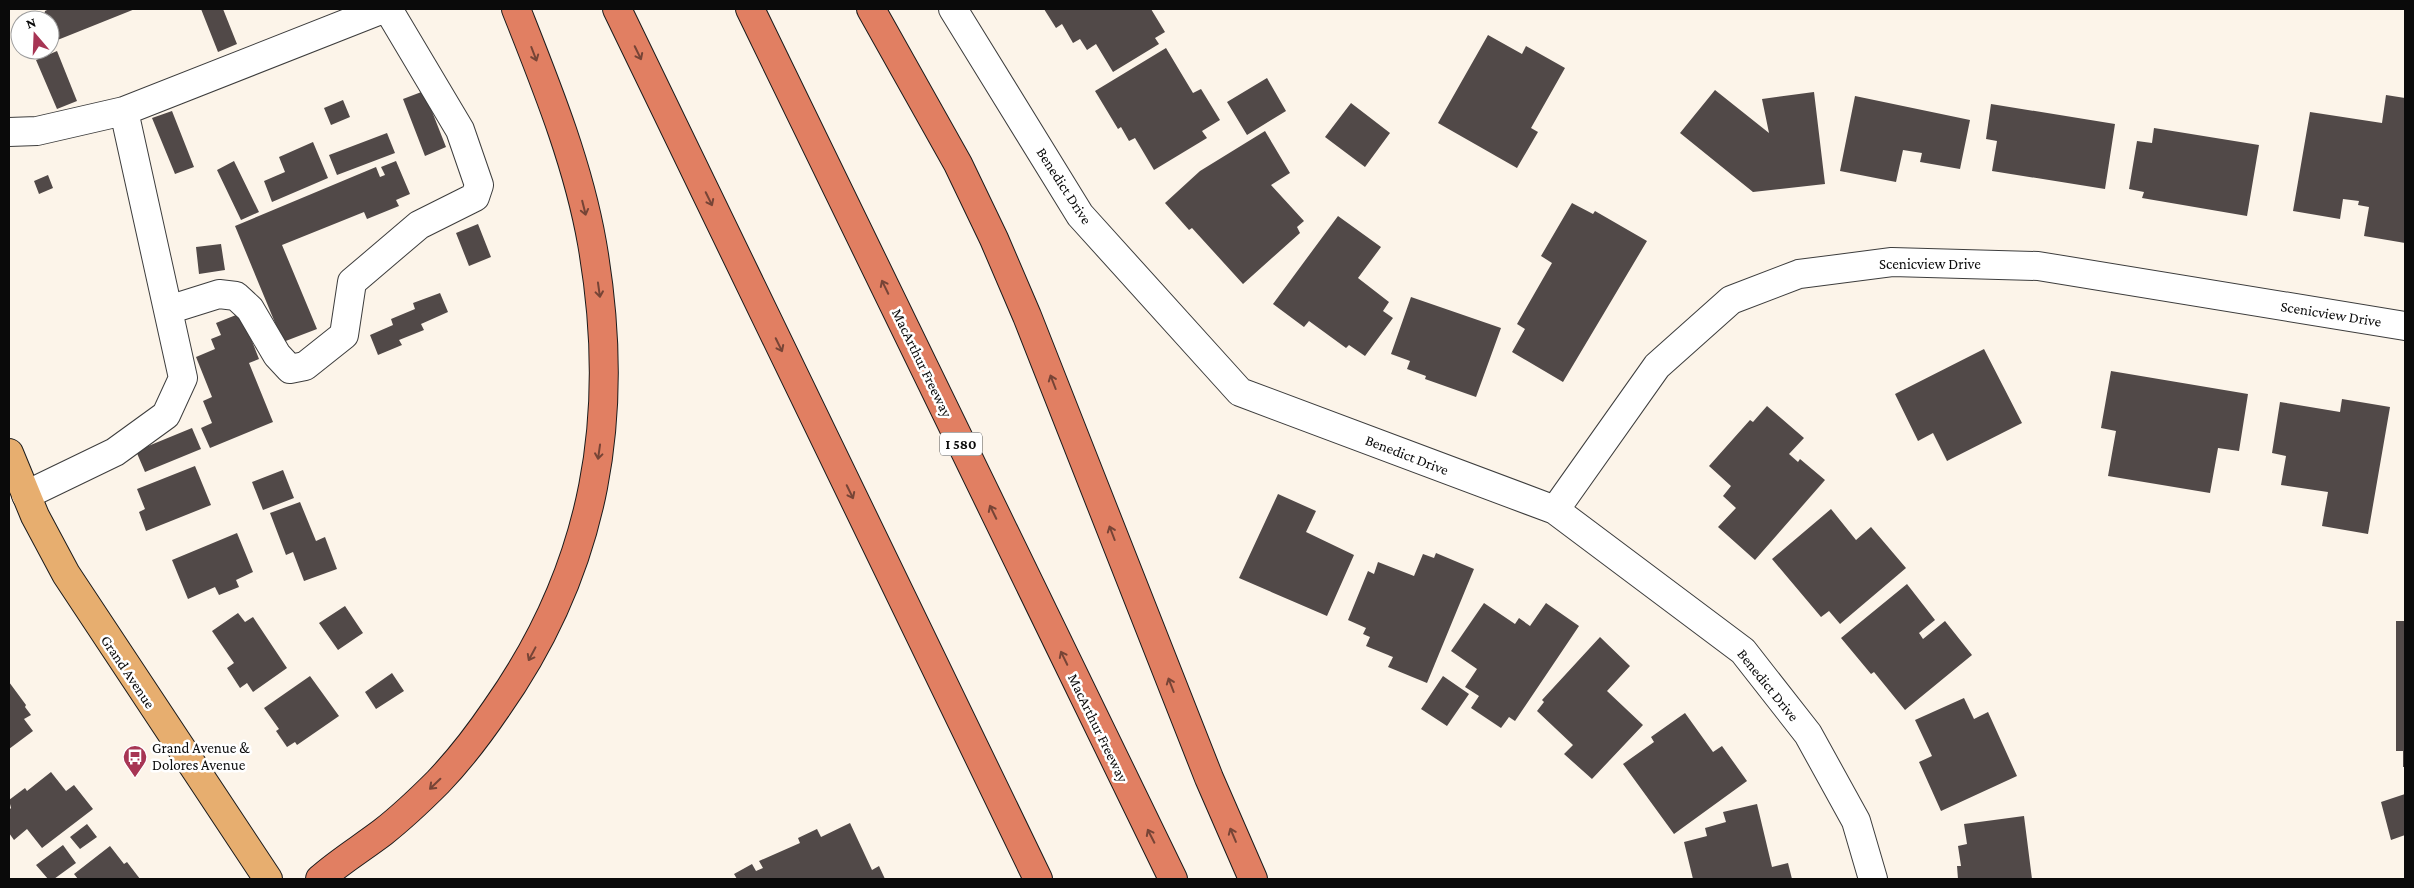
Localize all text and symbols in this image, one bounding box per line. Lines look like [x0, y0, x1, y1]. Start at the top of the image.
north arrow [10, 10, 60, 60]
text: N [24, 13, 38, 32]
one-way arrow [634, 45, 643, 60]
one-way arrow [529, 46, 539, 61]
street label: Benedict Drive [1033, 145, 1095, 228]
one-way arrow [704, 191, 714, 206]
one-way arrow [580, 200, 589, 216]
street label: Scenicview Drive [1879, 256, 1981, 272]
one-way arrow [879, 280, 889, 295]
one-way arrow [594, 281, 604, 297]
street label: Scenicview Drive [2279, 298, 2383, 330]
street label: MacArthur Freeway [888, 306, 955, 420]
one-way arrow [775, 337, 785, 352]
one-way arrow [1048, 375, 1057, 390]
road number: I 580 [940, 432, 982, 456]
street label: Benedict Drive [1363, 432, 1451, 478]
one-way arrow [593, 443, 603, 459]
one-way arrow [845, 484, 855, 499]
one-way arrow [988, 505, 998, 520]
one-way arrow [1107, 526, 1116, 541]
street label: Grand Avenue [98, 633, 158, 712]
street label: Benedict Drive [1734, 646, 1802, 725]
one-way arrow [527, 647, 537, 662]
one-way arrow [1059, 651, 1068, 666]
street label: MacArthur Freeway [1064, 671, 1131, 785]
one-way arrow [1166, 677, 1175, 693]
place label: Grand Avenue & Dolores Avenue [152, 740, 250, 773]
bus stop icon: Grand Avenue & Dolores Avenue [122, 744, 148, 778]
one-way arrow [428, 778, 441, 790]
one-way arrow [1228, 828, 1238, 843]
one-way arrow [1146, 829, 1155, 844]

